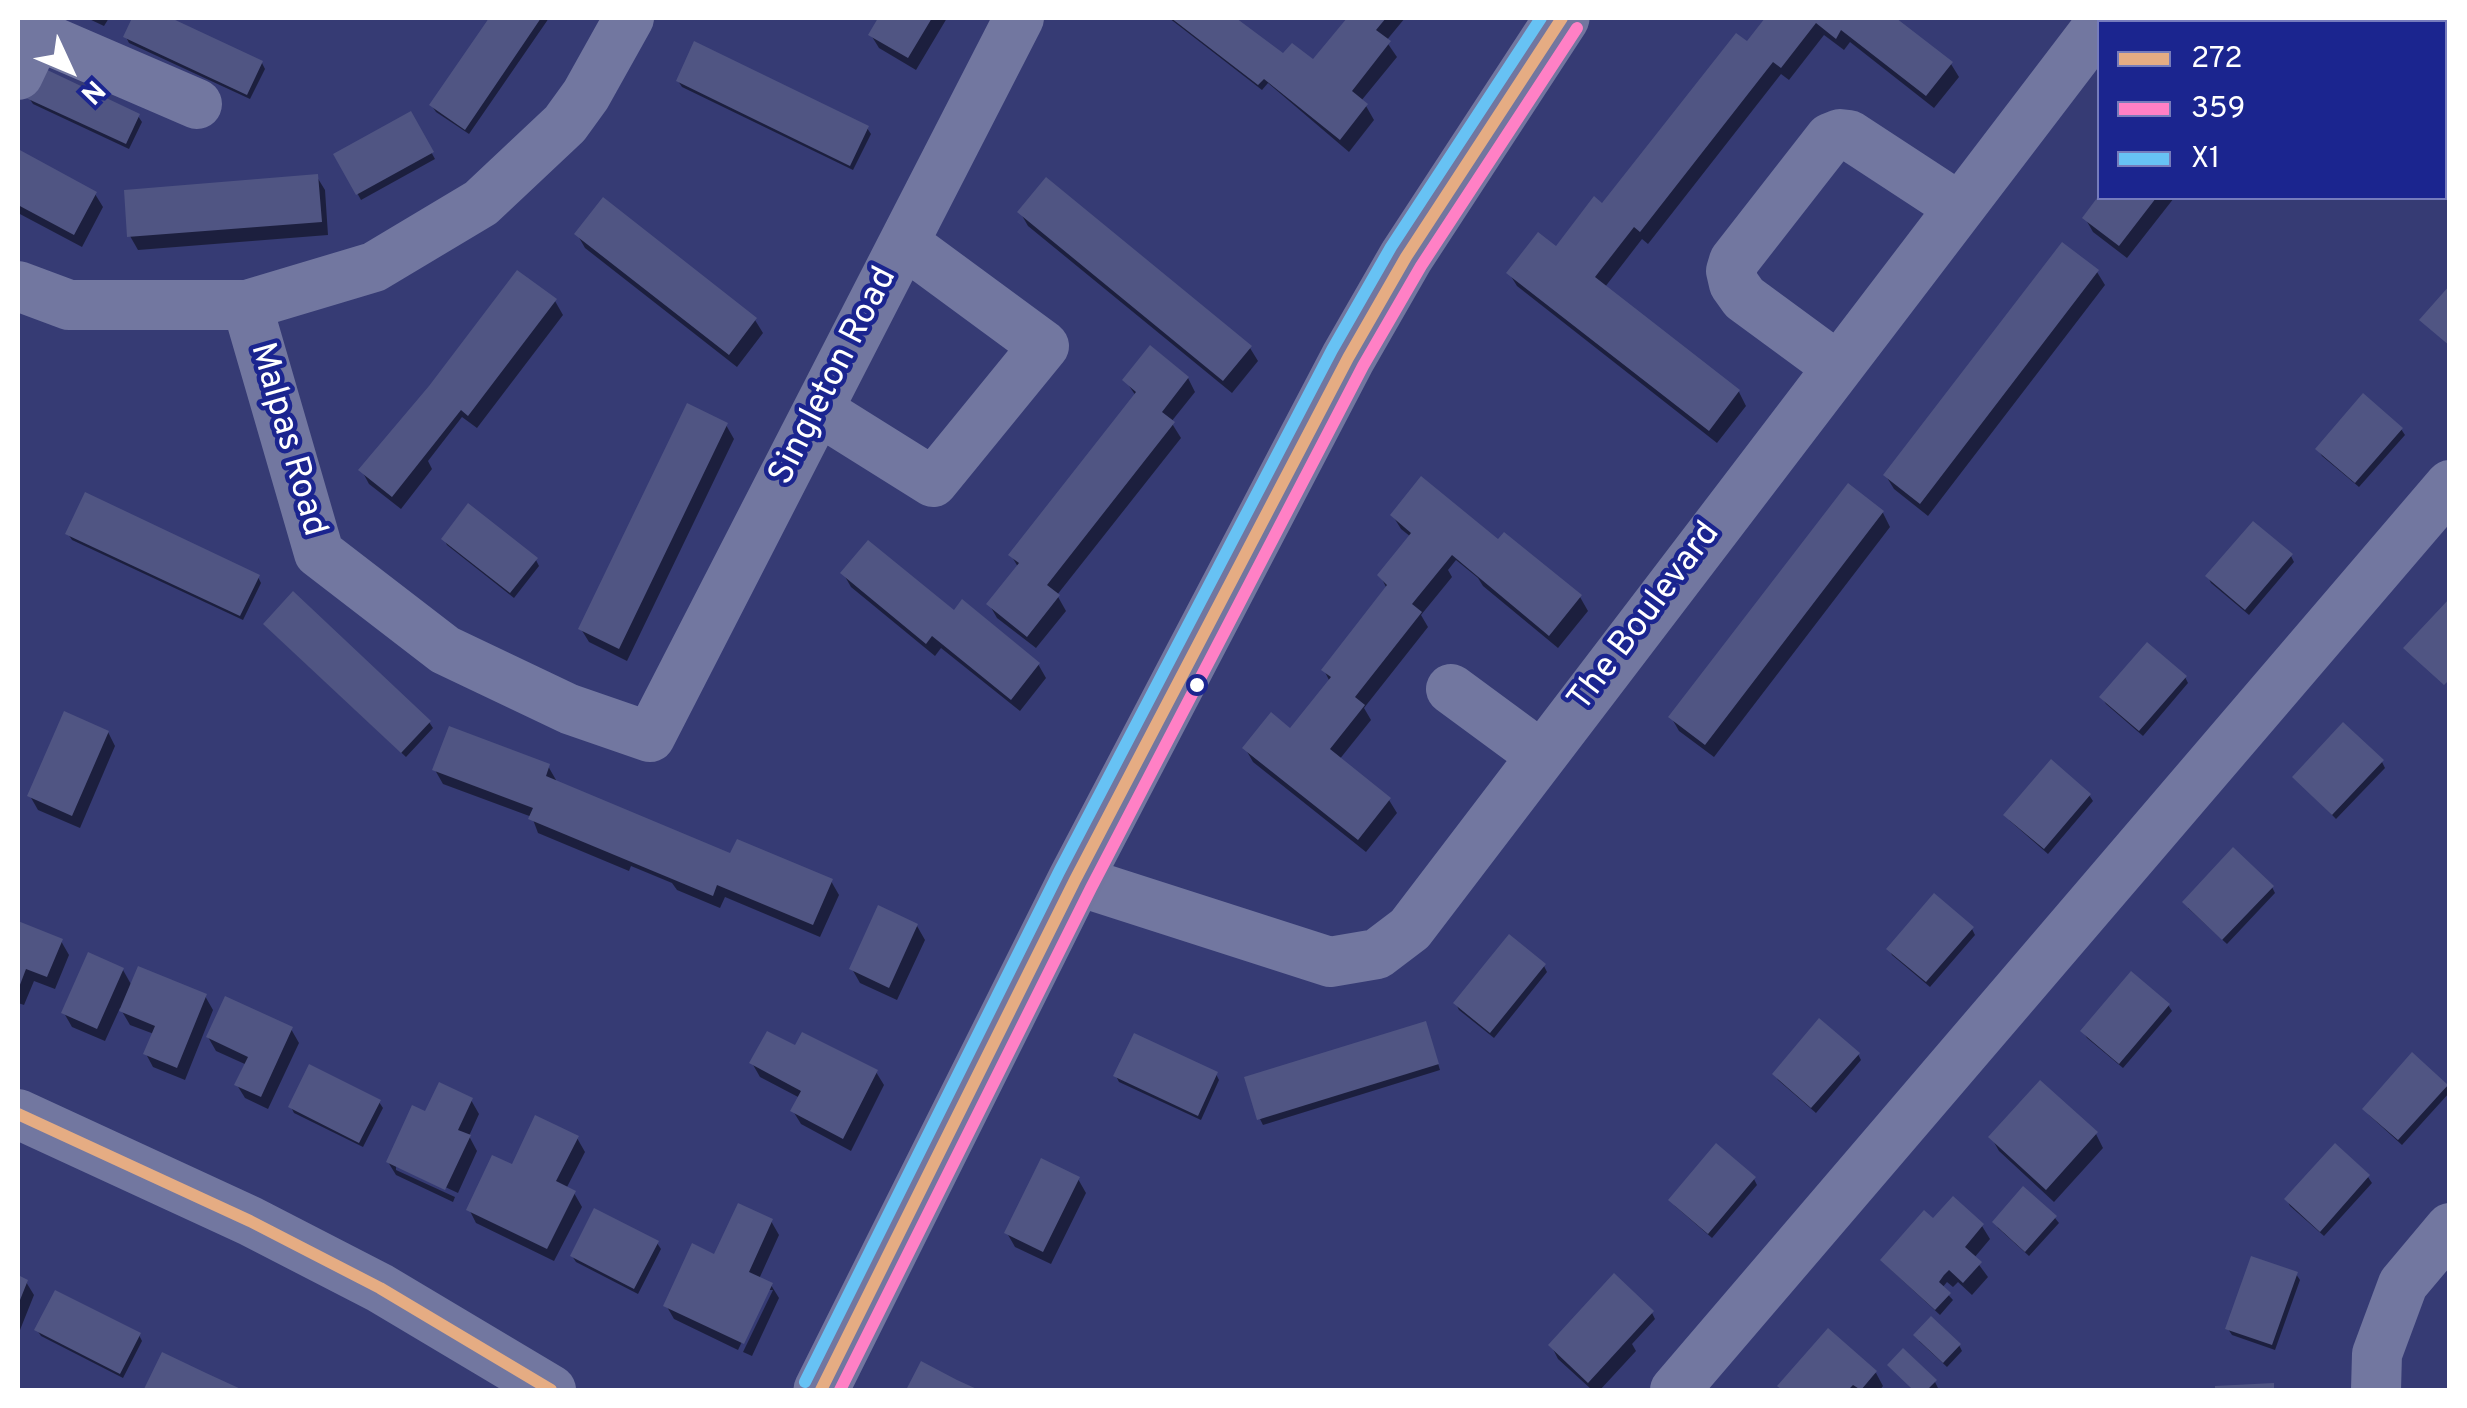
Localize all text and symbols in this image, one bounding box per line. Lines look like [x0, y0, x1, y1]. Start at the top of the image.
north arrow [20, 20, 120, 120]
legend [2097, 20, 2447, 200]
text: 272 [2191, 41, 2243, 78]
text: N [72, 71, 112, 111]
text: 359 [2191, 91, 2245, 128]
text: X1 [2191, 141, 2220, 178]
street label: Singleton Road [762, 261, 908, 493]
street label: Malpas Road [238, 339, 334, 541]
street label: The Boulevard [1561, 515, 1731, 721]
unlabelled marker [1187, 675, 1207, 695]

